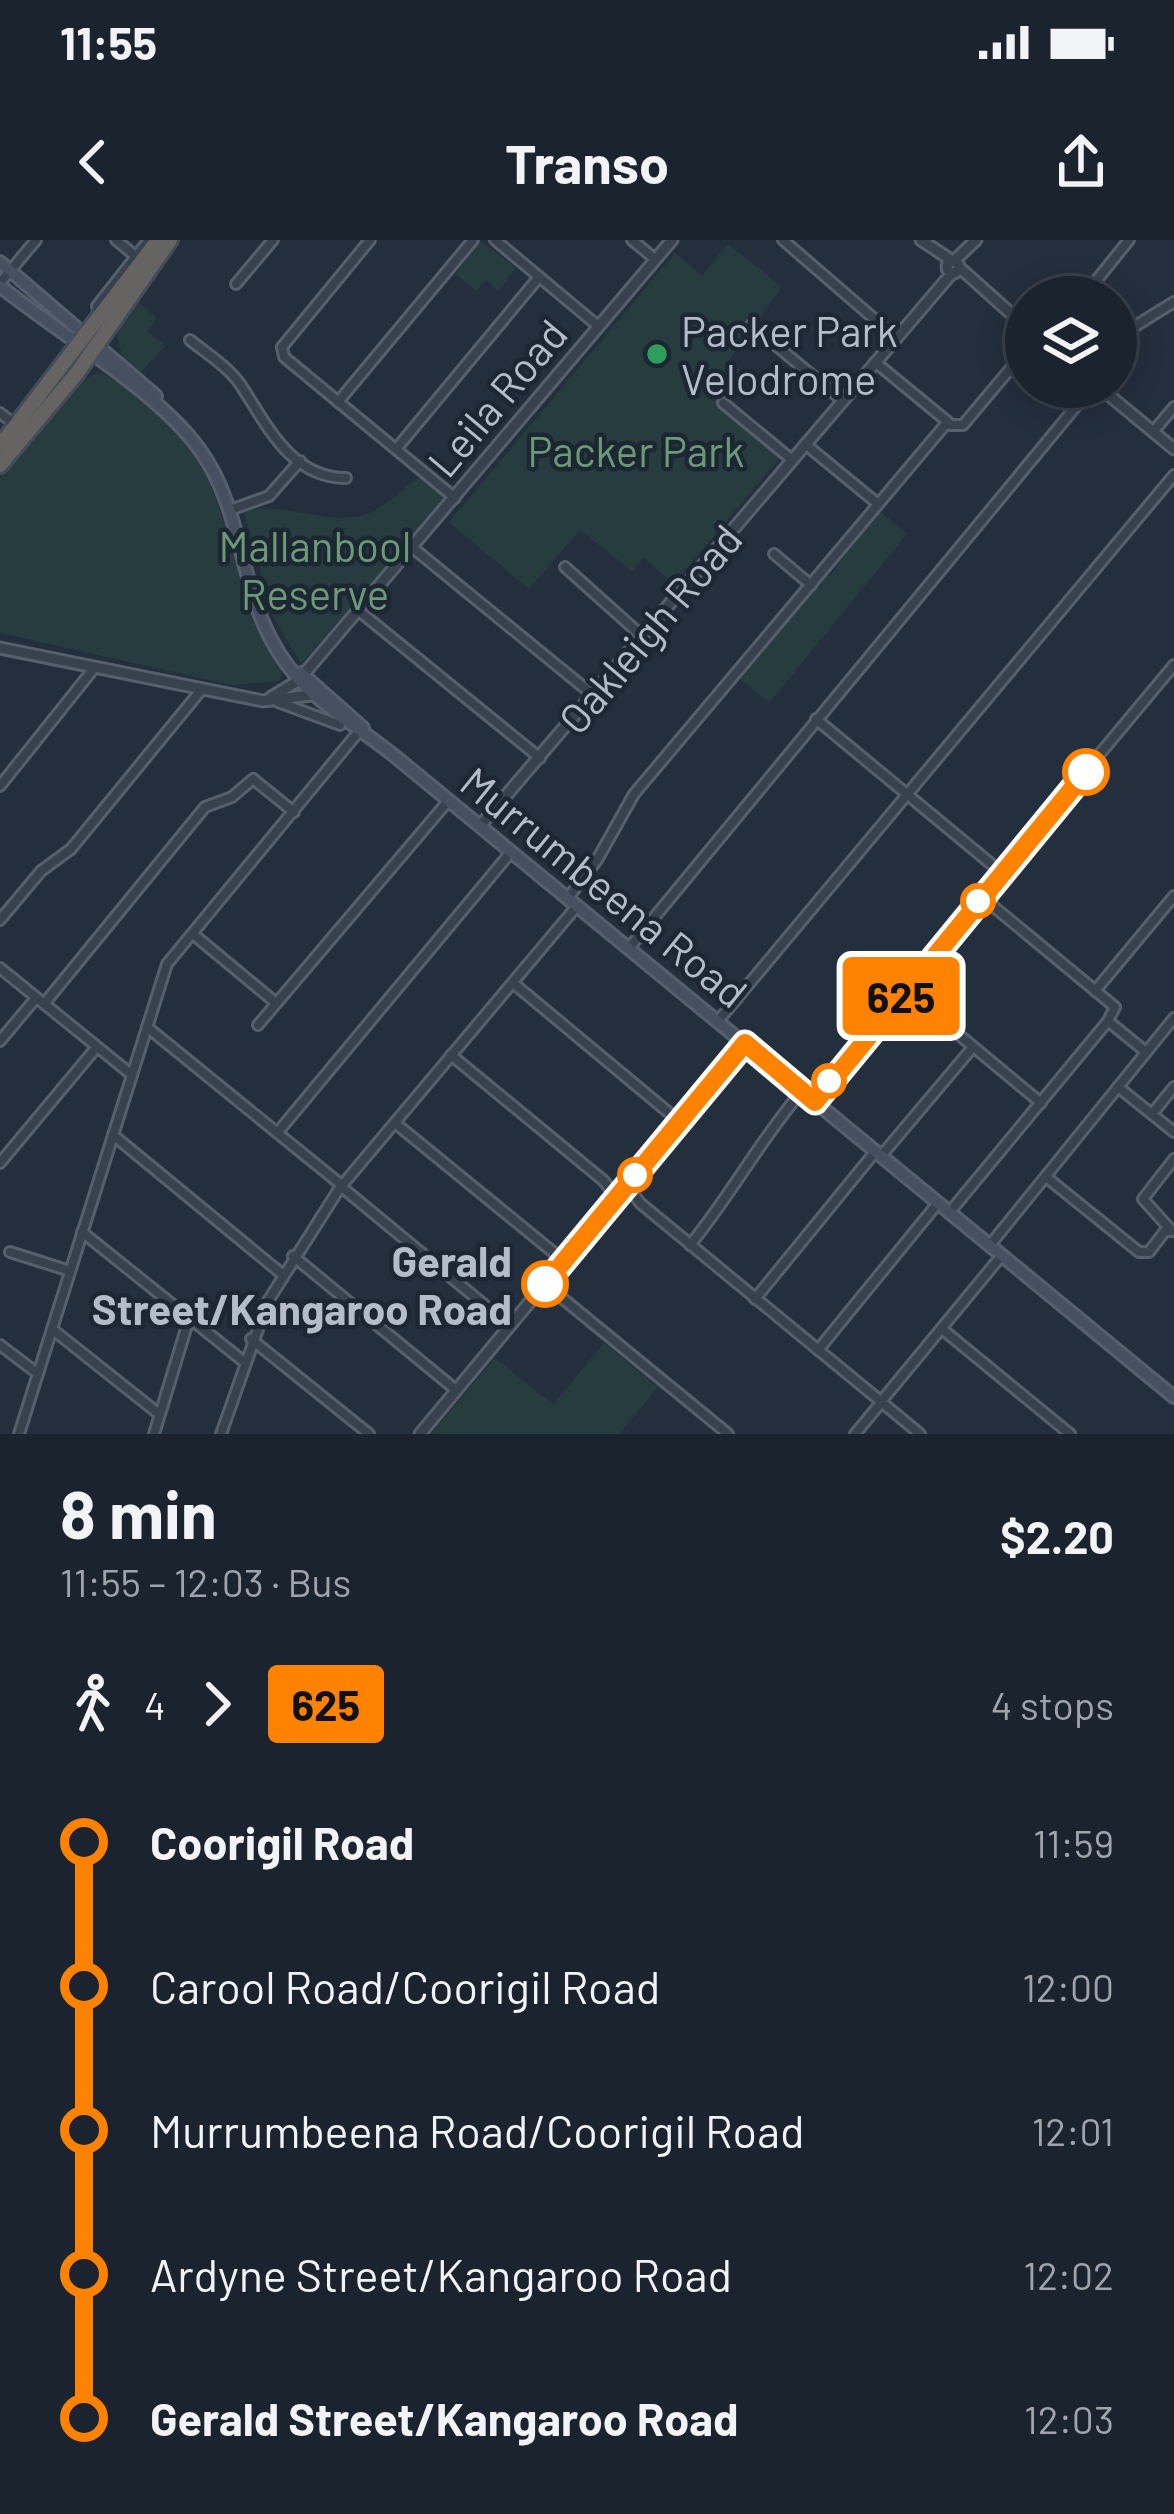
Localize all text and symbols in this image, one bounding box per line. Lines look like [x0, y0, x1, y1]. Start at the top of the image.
text: 11:55 [60, 15, 157, 69]
icon: back [60, 129, 126, 195]
icon: share [1048, 129, 1114, 195]
text: Transo [505, 130, 669, 195]
map controls [1005, 276, 1137, 408]
button: layers [1005, 276, 1137, 408]
place label: Packer Park Velodrome [681, 305, 898, 403]
street label: Leila Road [416, 308, 576, 486]
marker: Packer Park Velodrome [644, 341, 670, 367]
park label: Packer Park [528, 425, 744, 475]
street label: Oakleigh Road [547, 513, 752, 743]
park label: Mallanbool Reserve [219, 520, 411, 618]
unlabelled marker [1064, 750, 1108, 794]
street label: Murrumbeena Road [452, 755, 758, 1017]
unlabelled marker [962, 885, 994, 917]
line badge: 625 [832, 957, 970, 1035]
text: 625 [867, 971, 935, 1021]
unlabelled marker [813, 1065, 845, 1097]
unlabelled marker [619, 1159, 651, 1191]
place label: Gerald Street/Kangaroo Road [92, 1235, 512, 1334]
marker: Gerald Street/Kangaroo Road [523, 1262, 567, 1306]
text: 8 min [60, 1473, 217, 1552]
text: $2.20 [1000, 1509, 1114, 1563]
text: 11:55 – 12:03 · Bus [60, 1558, 351, 1605]
icon: walk [60, 1671, 126, 1737]
icon: forward [184, 1671, 250, 1737]
text: 625 [292, 1679, 360, 1729]
text: 4 [144, 1681, 166, 1728]
text: 4 stops [991, 1681, 1114, 1728]
text: Coorigil Road [150, 1815, 414, 1869]
text: 11:59 [1033, 1819, 1114, 1866]
text: Carool Road/Coorigil Road [150, 1959, 660, 2013]
text: 12:00 [1022, 1963, 1114, 2010]
text: Murrumbeena Road/Coorigil Road [150, 2103, 804, 2157]
text: 12:01 [1032, 2107, 1114, 2154]
text: Ardyne Street/Kangaroo Road [150, 2247, 732, 2301]
text: 12:02 [1023, 2251, 1114, 2298]
text: Gerald Street/Kangaroo Road [150, 2391, 738, 2445]
text: 12:03 [1024, 2395, 1114, 2442]

